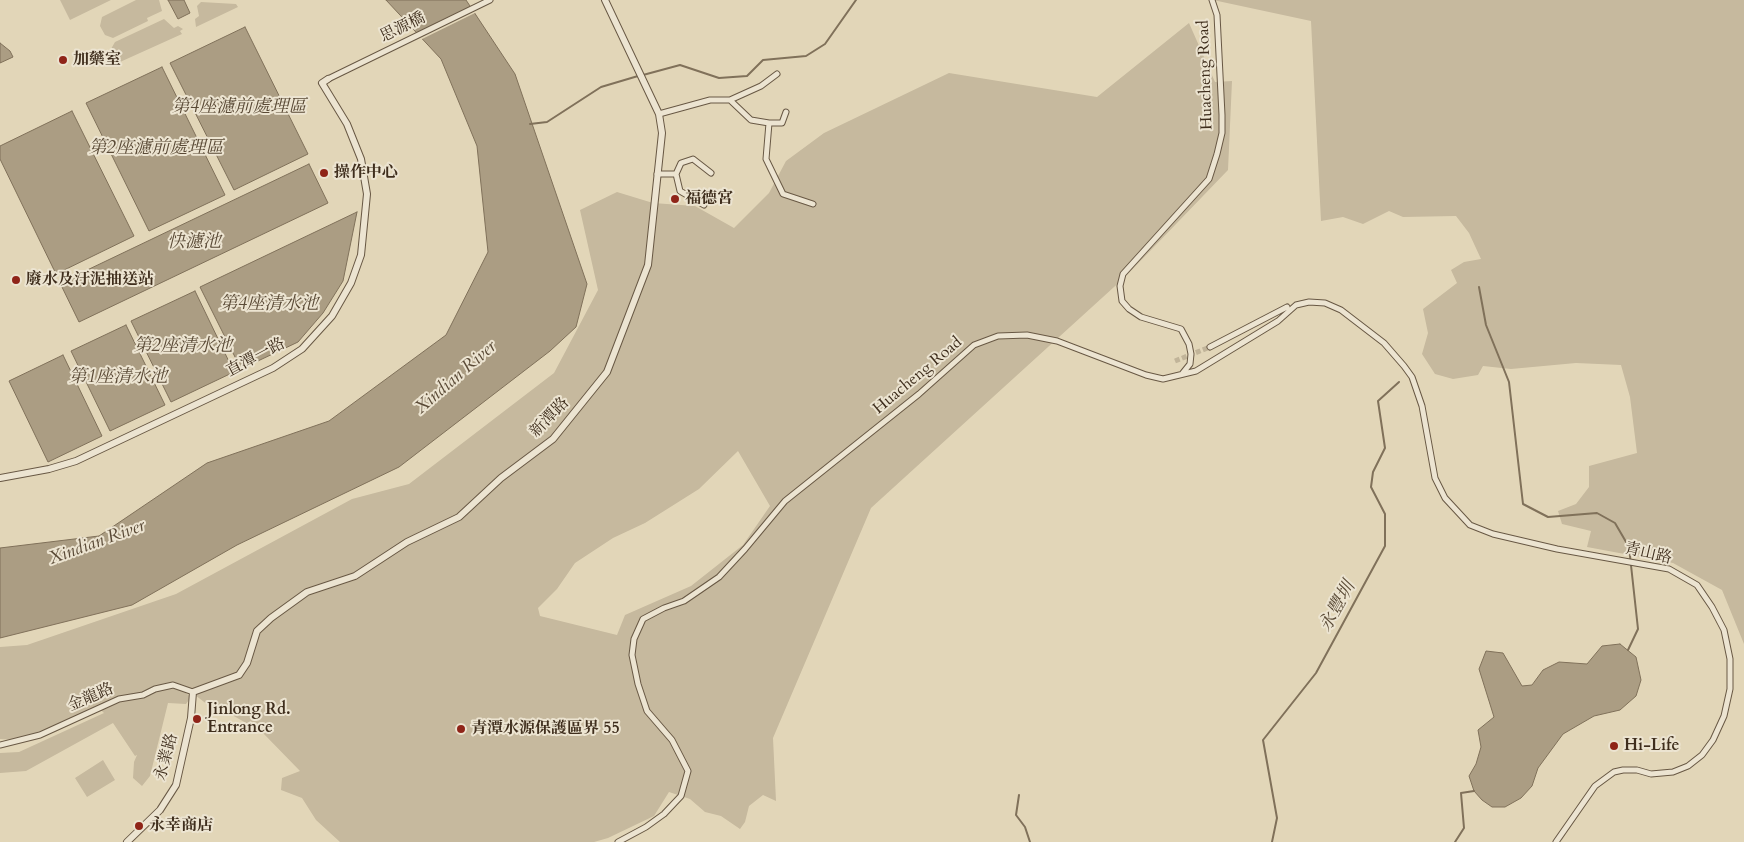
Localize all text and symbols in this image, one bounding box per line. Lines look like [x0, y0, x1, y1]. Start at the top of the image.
street label: 思源橋 [377, 9, 429, 47]
street label: Huacheng Road [1194, 20, 1218, 130]
place label: 加藥室 [73, 50, 121, 70]
marker: 加藥室 [57, 54, 69, 66]
water label: 第4座濾前處理區 [171, 97, 307, 119]
water label: 第2座濾前處理區 [88, 138, 224, 160]
place label: 操作中心 [334, 163, 398, 183]
marker: 操作中心 [318, 167, 330, 179]
place label: 福德宮 [685, 189, 733, 209]
marker: 福德宮 [669, 193, 681, 205]
water label: 快濾池 [167, 232, 221, 254]
place label: 廢水及汙泥抽送站 [26, 270, 154, 290]
marker: 廢水及汙泥抽送站 [10, 274, 22, 286]
water label: 第4座清水池 [219, 294, 319, 316]
street label: Huacheng Road [870, 333, 966, 419]
street label: 直潭一路 [223, 335, 289, 381]
water label: 第2座清水池 [133, 336, 233, 358]
water label: Xindian River [411, 337, 501, 419]
water label: 第1座清水池 [68, 367, 168, 389]
street label: 新潭路 [526, 394, 574, 442]
water label: Xindian River [46, 516, 148, 570]
street label: 青山路 [1622, 539, 1674, 569]
water label: 永豐圳 [1315, 578, 1361, 636]
street label: 金龍路 [65, 680, 117, 716]
place label: Jinlong Rd. Entrance [207, 700, 291, 738]
marker: Jinlong Rd. Entrance [191, 713, 203, 725]
place label: 青潭水源保護區界 55 [471, 719, 620, 739]
marker: 青潭水源保護區界 55 [455, 723, 467, 735]
street label: 永業路 [152, 731, 182, 783]
place label: Hi-Life [1624, 736, 1679, 756]
marker: Hi-Life [1608, 740, 1620, 752]
place label: 永幸商店 [149, 816, 213, 836]
marker: 永幸商店 [133, 820, 145, 832]

